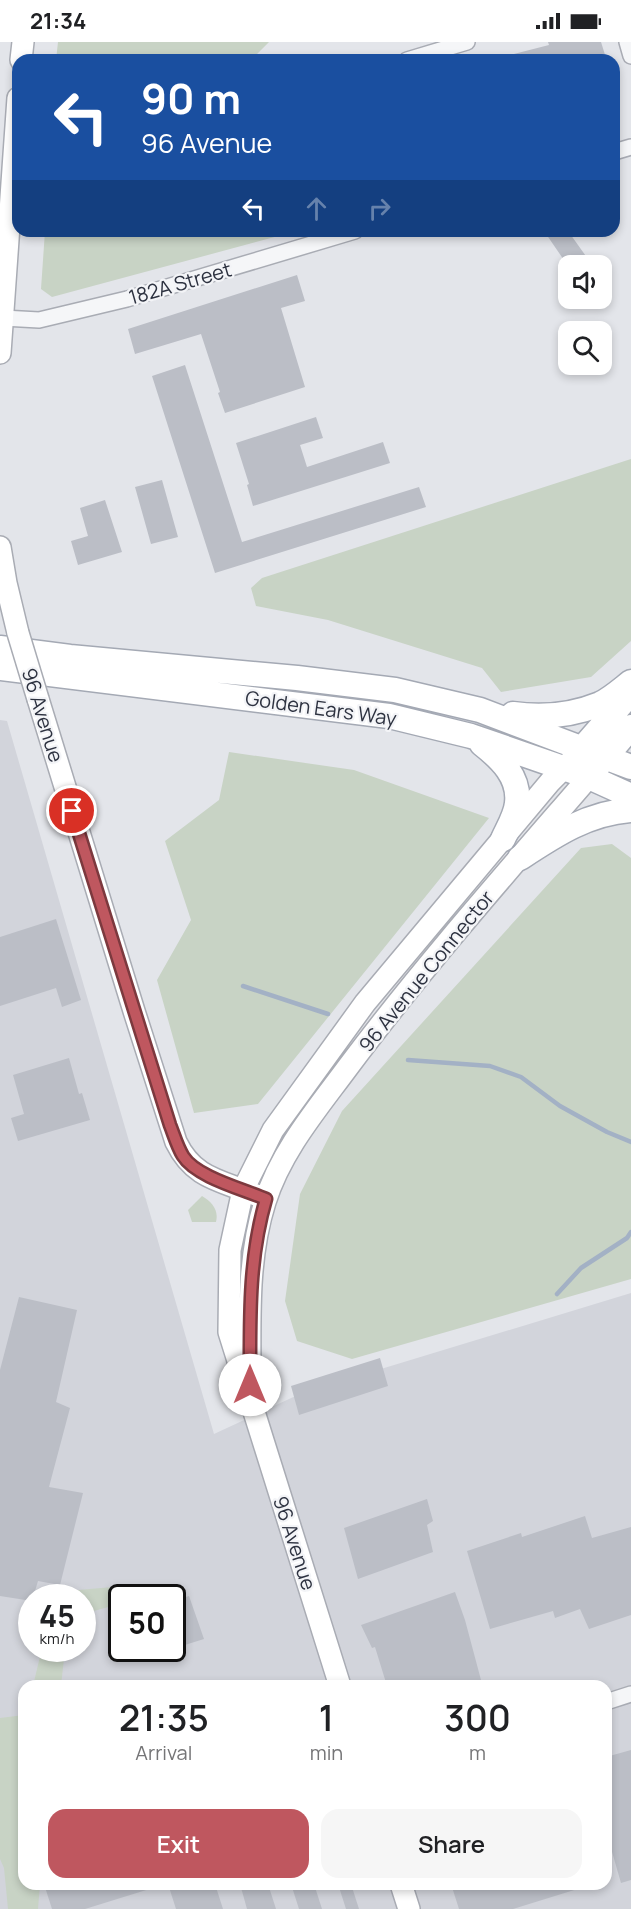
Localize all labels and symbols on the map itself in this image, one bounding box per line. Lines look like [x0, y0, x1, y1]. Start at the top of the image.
street label: 182A Street [125, 255, 235, 311]
street label: 96 Avenue [16, 665, 70, 765]
street label: Golden Ears Way [244, 684, 399, 732]
pin [46, 785, 97, 836]
street label: 96 Avenue Connector [352, 885, 500, 1057]
position arrow [218, 1353, 282, 1417]
street label: 96 Avenue [267, 1493, 323, 1593]
speed limit sign: 50 [108, 1584, 186, 1662]

